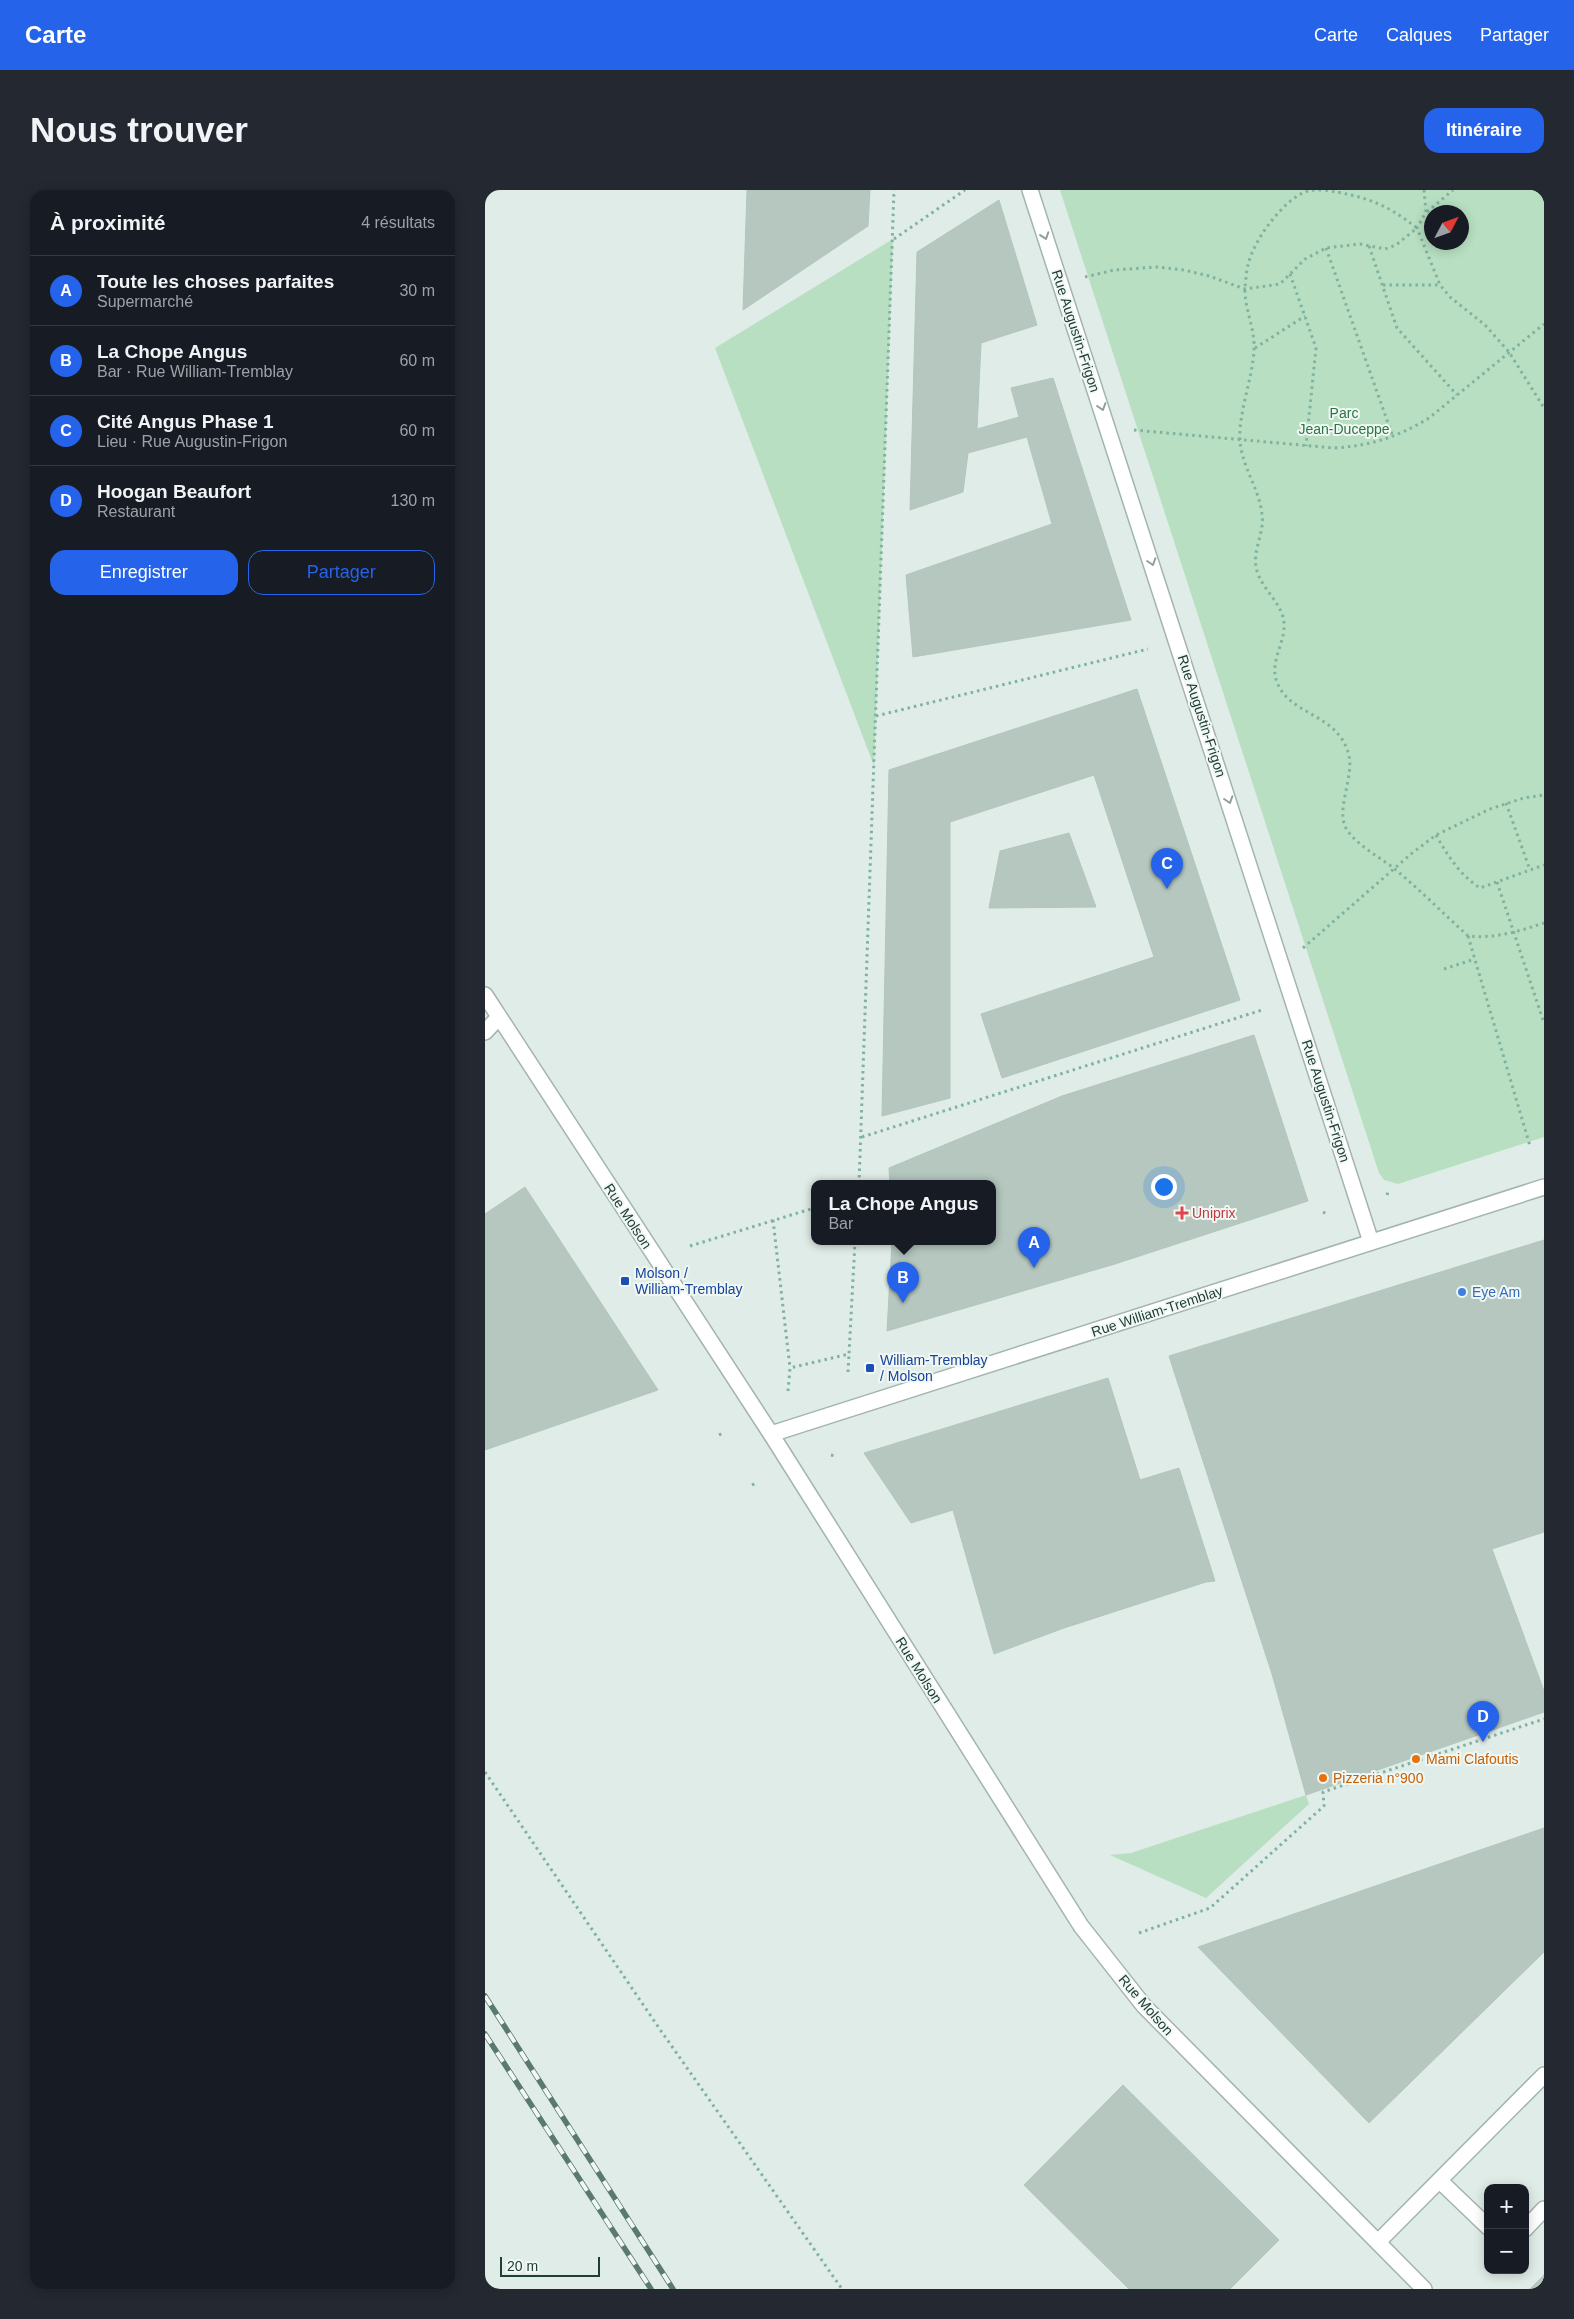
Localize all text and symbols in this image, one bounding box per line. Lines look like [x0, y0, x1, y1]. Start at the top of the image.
text: Carte [25, 21, 86, 48]
text: Carte [1314, 25, 1358, 45]
text: Calques [1386, 25, 1452, 45]
text: Partager [1480, 25, 1549, 45]
button: Itinéraire [1424, 108, 1544, 153]
text: Nous trouver [30, 110, 248, 149]
north arrow [1424, 205, 1469, 250]
text: À proximité [50, 211, 166, 234]
text: 4 résultats [361, 214, 435, 231]
one-way arrow [1039, 232, 1049, 240]
street label: Rue Augustin-Frigon [1049, 268, 1103, 394]
text: Toute les choses parfaites [97, 271, 334, 292]
text: A [60, 282, 72, 299]
text: 30 m [399, 282, 435, 299]
text: Supermarché [97, 293, 193, 310]
text: La Chope Angus [97, 341, 247, 362]
text: B [60, 352, 72, 369]
text: 60 m [399, 352, 435, 369]
text: Bar · Rue William-Tremblay [97, 363, 293, 380]
one-way arrow [1096, 402, 1106, 411]
park label: Parc Jean-Duceppe [1298, 405, 1390, 437]
text: Cité Angus Phase 1 [97, 411, 274, 432]
text: C [60, 422, 72, 439]
text: 60 m [399, 422, 435, 439]
text: Lieu · Rue Augustin-Frigon [97, 433, 287, 450]
text: Hoogan Beaufort [97, 481, 251, 502]
text: D [60, 492, 72, 509]
text: 130 m [391, 492, 435, 509]
text: Restaurant [97, 503, 175, 520]
button: Enregistrer [50, 550, 238, 595]
button: Partager [248, 550, 435, 595]
one-way arrow [1146, 557, 1156, 565]
street label: Rue Augustin-Frigon [1175, 653, 1229, 779]
one-way arrow [1223, 795, 1233, 803]
pin: C [1151, 848, 1183, 889]
street label: Rue Augustin-Frigon [1299, 1038, 1353, 1164]
your location [1151, 1174, 1177, 1200]
street label: Rue Molson [601, 1180, 655, 1252]
popup [811, 1180, 996, 1245]
text: La Chope Angus [828, 1193, 979, 1214]
place label: Uniprix [1192, 1205, 1236, 1221]
marker: Uniprix [1176, 1207, 1188, 1219]
text: Bar [828, 1215, 853, 1232]
pin: A [1018, 1227, 1050, 1268]
pin: B [887, 1262, 919, 1303]
place label: Molson / William-Tremblay [635, 1265, 743, 1297]
marker: Molson / William-Tremblay [619, 1275, 631, 1287]
street label: Rue William-Tremblay [1089, 1282, 1225, 1340]
place label: Eye Am [1472, 1284, 1520, 1300]
marker: Eye Am [1456, 1286, 1468, 1298]
place label: William-Tremblay / Molson [880, 1352, 988, 1384]
marker: William-Tremblay / Molson [864, 1362, 876, 1374]
street label: Rue Molson [892, 1634, 946, 1706]
pin: D [1467, 1701, 1499, 1742]
place label: Mami Clafoutis [1426, 1751, 1519, 1767]
marker: Mami Clafoutis [1410, 1753, 1422, 1765]
place label: Pizzeria n°900 [1333, 1770, 1424, 1786]
marker: Pizzeria n°900 [1317, 1772, 1329, 1784]
street label: Rue Molson [1115, 1972, 1177, 2038]
map controls [1484, 2184, 1529, 2274]
button: + [1484, 2184, 1529, 2229]
button: − [1484, 2229, 1529, 2274]
scale bar [500, 2254, 600, 2277]
text: 20 m [507, 2258, 538, 2274]

